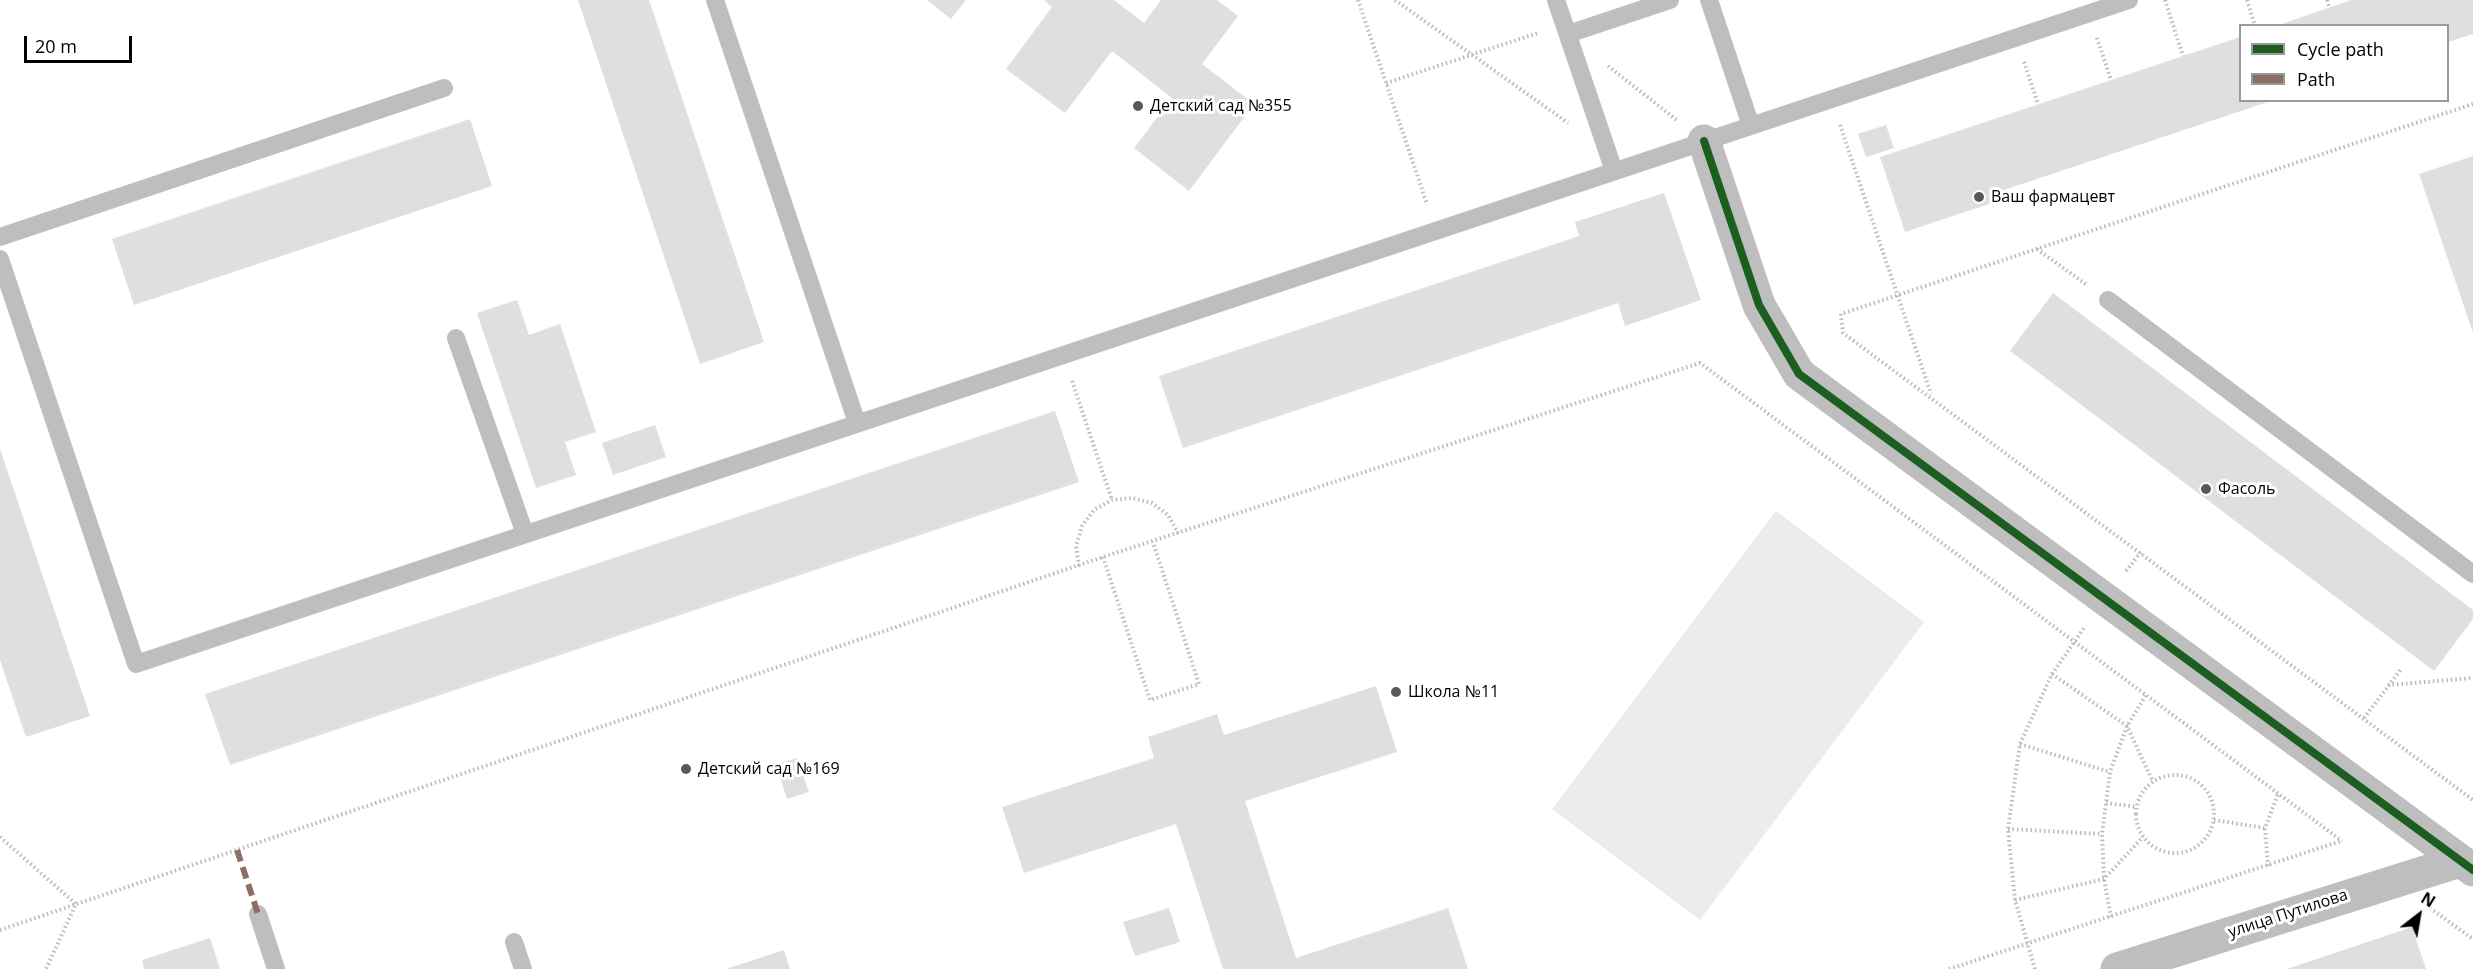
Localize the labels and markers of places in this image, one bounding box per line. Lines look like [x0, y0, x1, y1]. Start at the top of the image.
place label: Детский сад №355 [1150, 96, 1292, 116]
marker: Детский сад №355 [1131, 99, 1145, 113]
place label: Ваш фармацевт [1991, 187, 2115, 207]
marker: Ваш фармацевт [1972, 190, 1986, 204]
place label: Фасоль [2218, 479, 2276, 499]
marker: Фасоль [2199, 482, 2213, 496]
place label: Школа №11 [1408, 682, 1499, 702]
marker: Школа №11 [1389, 685, 1403, 699]
place label: Детский сад №169 [698, 759, 840, 779]
marker: Детский сад №169 [679, 762, 693, 776]

